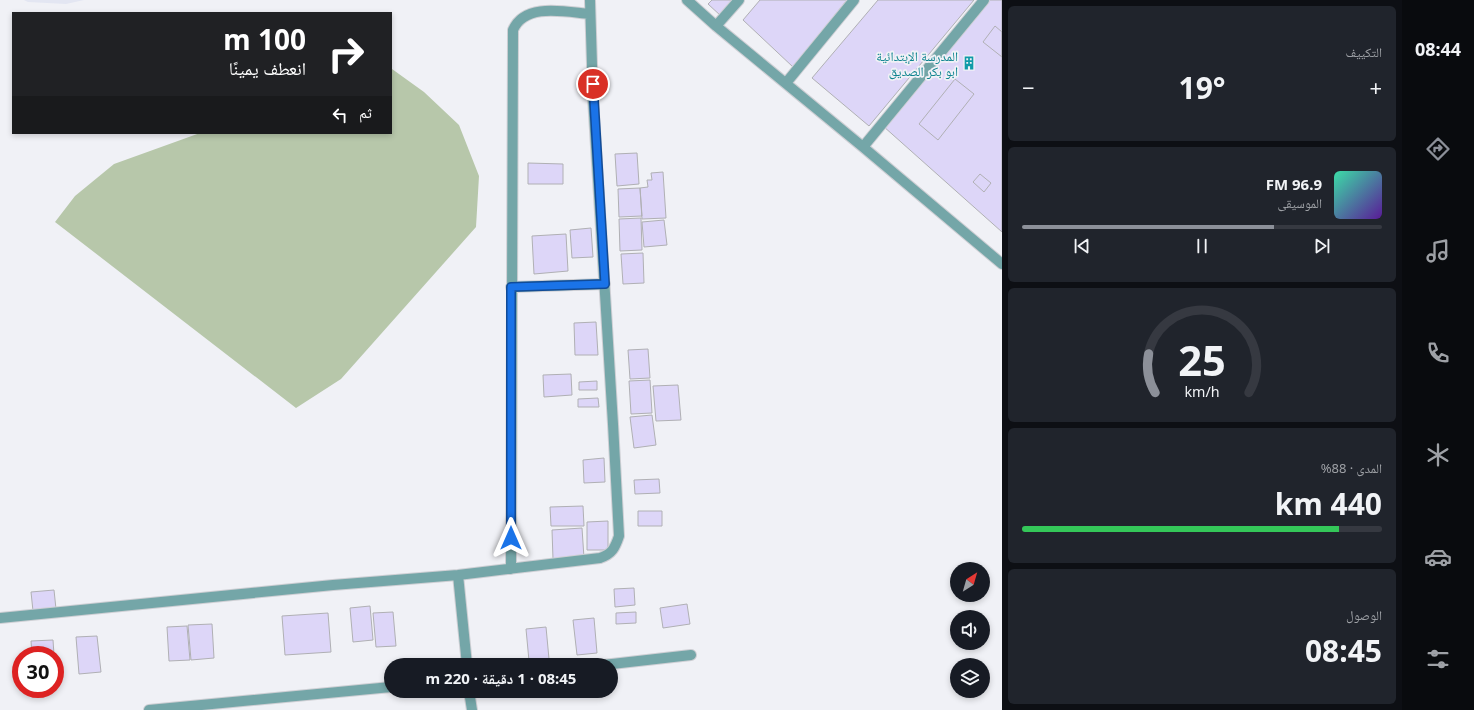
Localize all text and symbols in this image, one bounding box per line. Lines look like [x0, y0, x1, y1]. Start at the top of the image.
text: 100 m [223, 20, 306, 58]
icon: right [320, 28, 372, 80]
text: 08:44 [1415, 37, 1461, 61]
text: التكييف [1346, 43, 1382, 61]
place label: المدرسة الإبتدائية ابو بكر الصديق [876, 47, 958, 80]
building icon: المدرسة الإبتدائية ابو بكر الصديق [961, 55, 977, 71]
text: انعطف يمينًا [229, 56, 306, 80]
pin [576, 67, 610, 101]
text: 19° [1178, 67, 1226, 108]
text: − [1022, 72, 1035, 102]
text: + [1369, 72, 1382, 102]
icon: arrive [582, 73, 604, 95]
text: ثم [359, 102, 372, 122]
icon: left [329, 104, 351, 126]
icon: directions [1424, 135, 1452, 163]
text: 96.9 FM [1266, 174, 1322, 194]
text: الموسيقى [1278, 194, 1322, 212]
icon: previous [1071, 235, 1093, 257]
icon: pause [1191, 235, 1213, 257]
icon: next [1311, 235, 1333, 257]
icon: music [1424, 237, 1452, 265]
text: 25 [1178, 332, 1226, 388]
icon: phone [1424, 339, 1452, 367]
text: km/h [1184, 382, 1220, 401]
icon: climate [1424, 441, 1452, 469]
text: المدى · 88% [1321, 459, 1382, 477]
text: 440 km [1275, 483, 1382, 524]
position arrow [490, 517, 532, 559]
icon: car [1424, 543, 1452, 571]
north arrow [950, 562, 990, 602]
map controls [950, 562, 990, 698]
text: الوصول [1346, 606, 1382, 624]
button: sound [950, 610, 990, 650]
text: 08:45 [1305, 630, 1382, 671]
icon: filters [1424, 645, 1452, 673]
speed limit sign: 30 [12, 646, 64, 698]
button: layers [950, 658, 990, 698]
text: 08:45 · 1 دقيقة · 220 m [426, 668, 576, 688]

